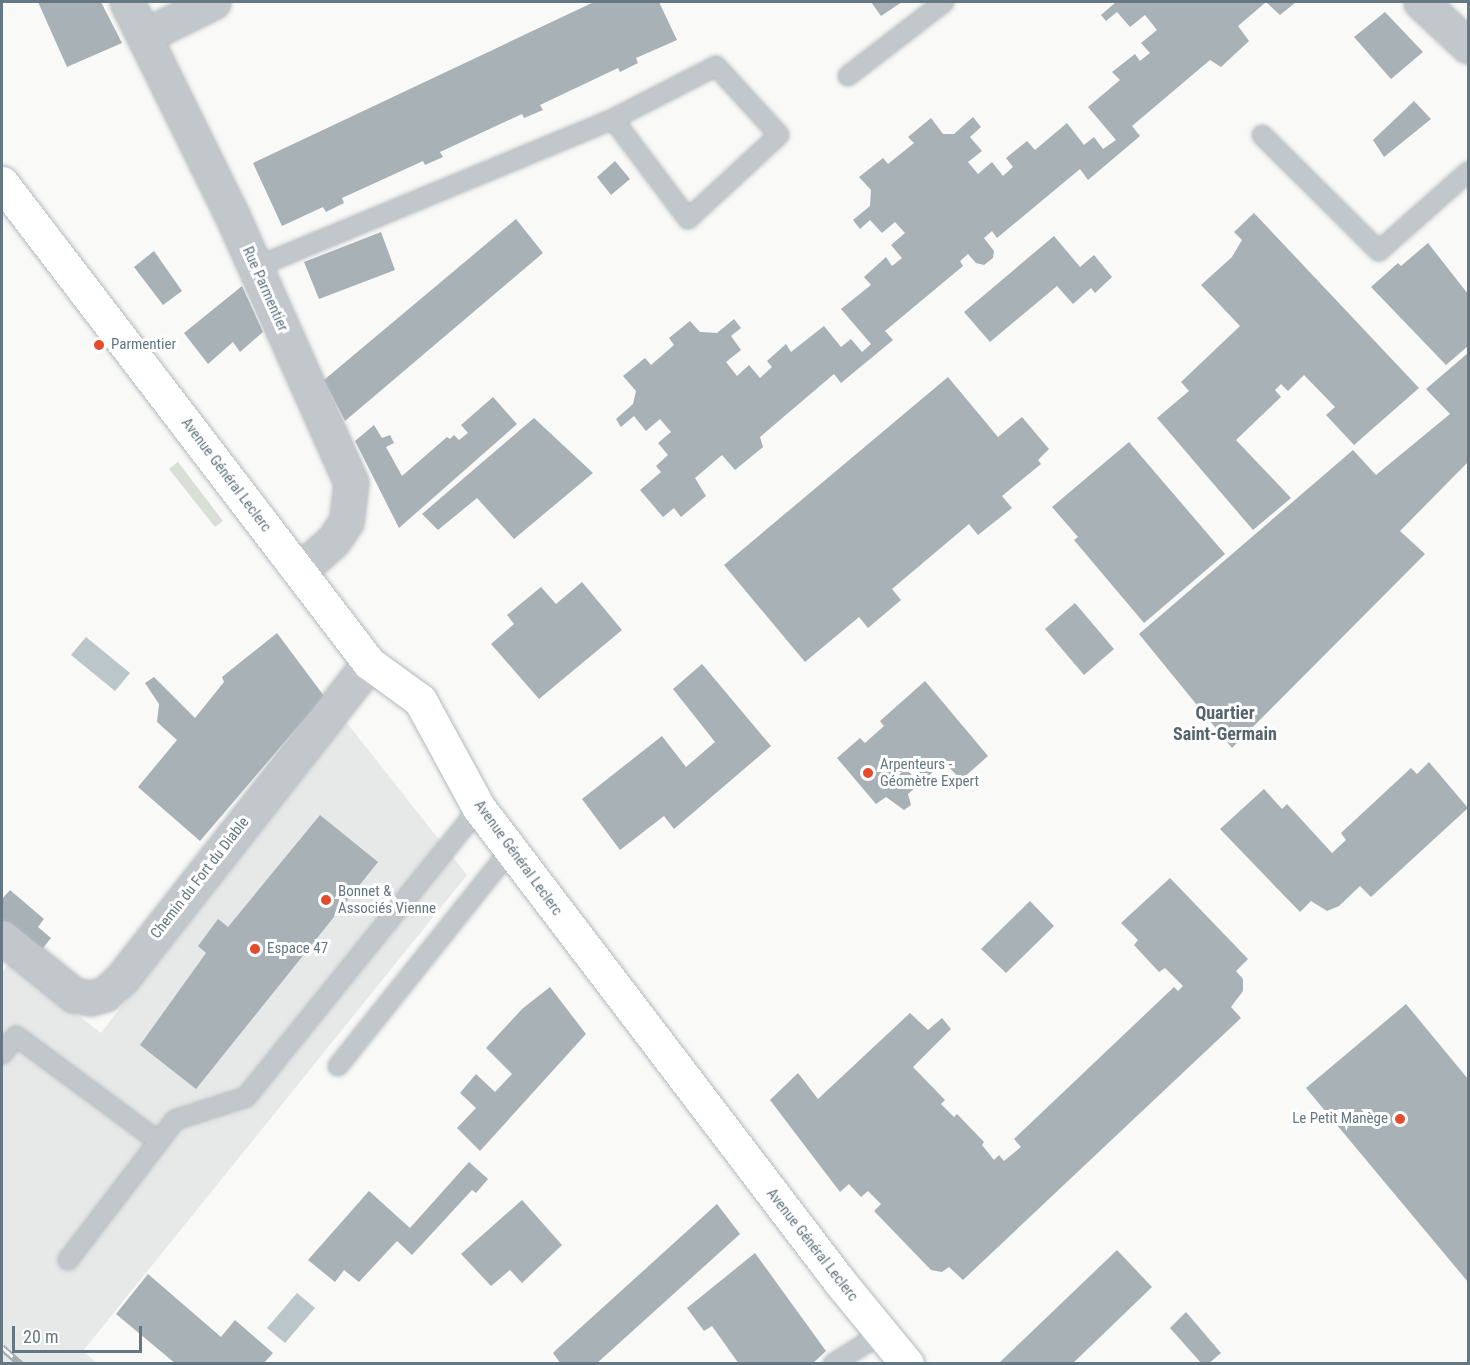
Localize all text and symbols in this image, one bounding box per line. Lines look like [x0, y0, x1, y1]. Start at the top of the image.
street label: Rue Parmentier [238, 244, 292, 334]
place label: Parmentier [111, 336, 176, 354]
marker: Parmentier [92, 338, 106, 352]
street label: Avenue Général Leclerc [177, 414, 275, 536]
district label: Quartier Saint-Germain [1173, 703, 1277, 746]
place label: Arpenteurs - Géomètre Expert [880, 755, 979, 790]
marker: Arpenteurs - Géomètre Expert [861, 766, 875, 780]
street label: Avenue Général Leclerc [470, 797, 566, 919]
street label: Chemin du Fort du Diable [147, 814, 253, 942]
place label: Bonnet & Associés Vienne [338, 882, 436, 917]
marker: Bonnet & Associés Vienne [319, 893, 333, 907]
place label: Espace 47 [267, 940, 328, 958]
marker: Espace 47 [248, 942, 262, 956]
place label: Le Petit Manège [1292, 1110, 1388, 1128]
marker: Le Petit Manège [1393, 1112, 1407, 1126]
street label: Avenue Général Leclerc [762, 1185, 862, 1305]
scale bar [15, 1314, 146, 1352]
text: 20 m [23, 1326, 58, 1347]

